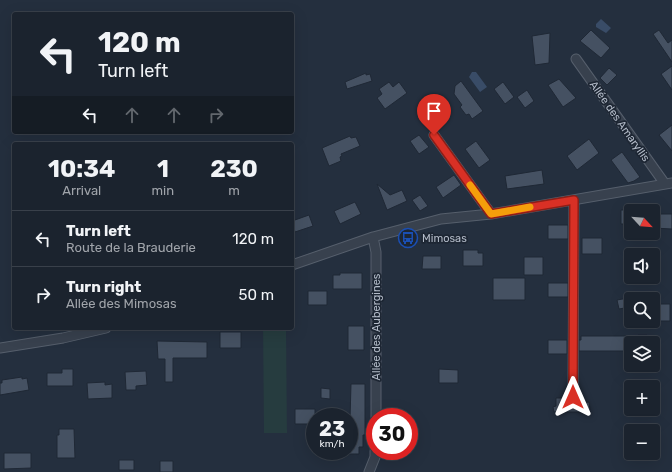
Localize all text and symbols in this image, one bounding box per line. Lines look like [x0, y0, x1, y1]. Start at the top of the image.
text: 120 m [98, 26, 181, 59]
icon: left [32, 28, 84, 80]
text: Turn left [98, 60, 168, 82]
street label: Allée des Amaryllis [587, 78, 653, 164]
pin [417, 94, 451, 135]
icon: arrive [423, 100, 445, 122]
icon: left [79, 104, 101, 126]
icon: ahead [121, 104, 143, 126]
icon: ahead [163, 104, 185, 126]
icon: right [205, 104, 227, 126]
text: 10:34 [48, 155, 116, 183]
text: 1 [157, 155, 169, 183]
text: 230 [210, 155, 258, 183]
text: Arrival [62, 183, 101, 198]
text: min [152, 183, 174, 198]
text: m [228, 183, 240, 198]
north arrow [624, 204, 660, 240]
map controls [624, 204, 660, 460]
text: Turn left [66, 222, 131, 240]
bus stop icon: Mimosas [397, 227, 419, 249]
icon: left [32, 228, 54, 250]
text: 120 m [232, 230, 274, 248]
place label: Mimosas [422, 232, 467, 245]
text: Route de la Brauderie [66, 240, 196, 255]
button: sound [624, 248, 660, 284]
street label: Allée des Aubergines [370, 273, 383, 380]
text: Turn right [66, 278, 141, 296]
icon: right [32, 284, 54, 306]
text: 50 m [239, 286, 274, 304]
button: search [624, 292, 660, 328]
text: Allée des Mimosas [66, 296, 177, 311]
button: layers [624, 336, 660, 372]
position arrow [552, 376, 594, 418]
button: + [624, 380, 660, 416]
speed limit sign: 30 [366, 408, 418, 460]
text: 23 [319, 417, 345, 441]
button: − [624, 424, 660, 460]
text: km/h [320, 438, 344, 450]

